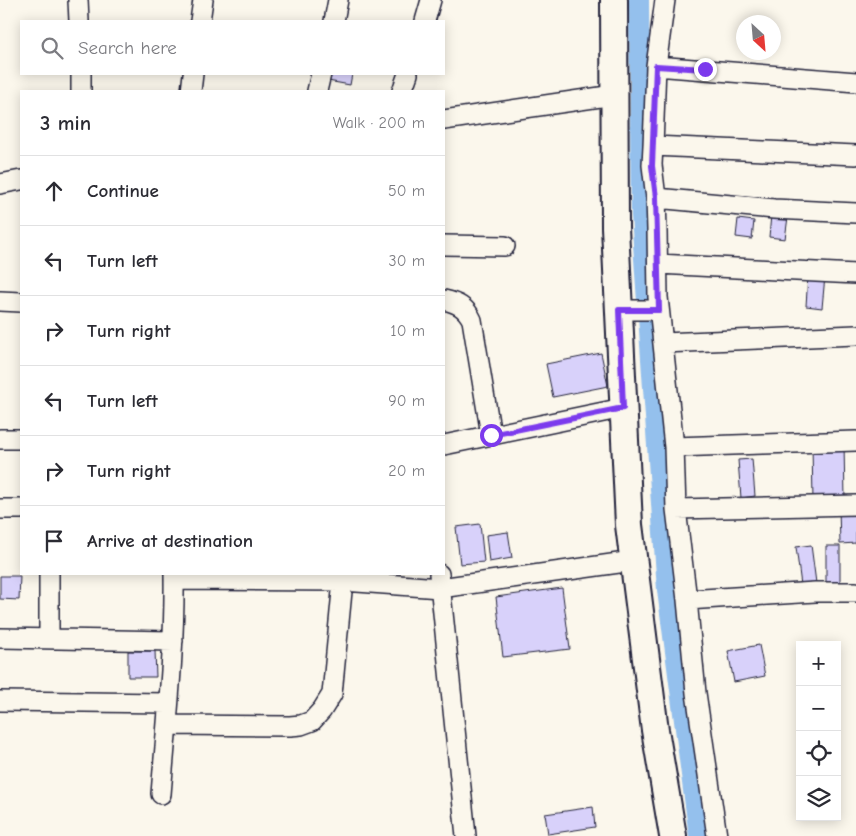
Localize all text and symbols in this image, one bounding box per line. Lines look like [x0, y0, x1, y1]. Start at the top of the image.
north arrow [736, 15, 781, 60]
search box [20, 20, 445, 75]
icon: search [38, 34, 66, 62]
text: Search here [78, 37, 177, 59]
route end [694, 58, 717, 81]
text: 3 min [40, 111, 91, 135]
text: Walk · 200 m [333, 114, 425, 132]
icon: ahead [40, 177, 68, 205]
text: Continue [87, 180, 159, 202]
text: 50 m [388, 182, 425, 200]
icon: left [40, 247, 68, 275]
text: Turn left [87, 250, 158, 272]
text: 30 m [389, 252, 425, 270]
icon: right [40, 317, 68, 345]
text: Turn right [87, 320, 171, 342]
text: 10 m [390, 322, 425, 340]
icon: left [40, 387, 68, 415]
text: Turn left [87, 390, 158, 412]
text: 90 m [388, 392, 425, 410]
route start [480, 424, 503, 447]
icon: right [40, 457, 68, 485]
text: Turn right [87, 460, 171, 482]
text: 20 m [388, 462, 425, 480]
icon: arrive [40, 527, 68, 555]
text: Arrive at destination [87, 530, 253, 552]
map controls [796, 641, 841, 821]
button: + [796, 641, 841, 686]
button: − [796, 686, 841, 731]
button: locate [796, 731, 841, 776]
button: layers [796, 776, 841, 821]

